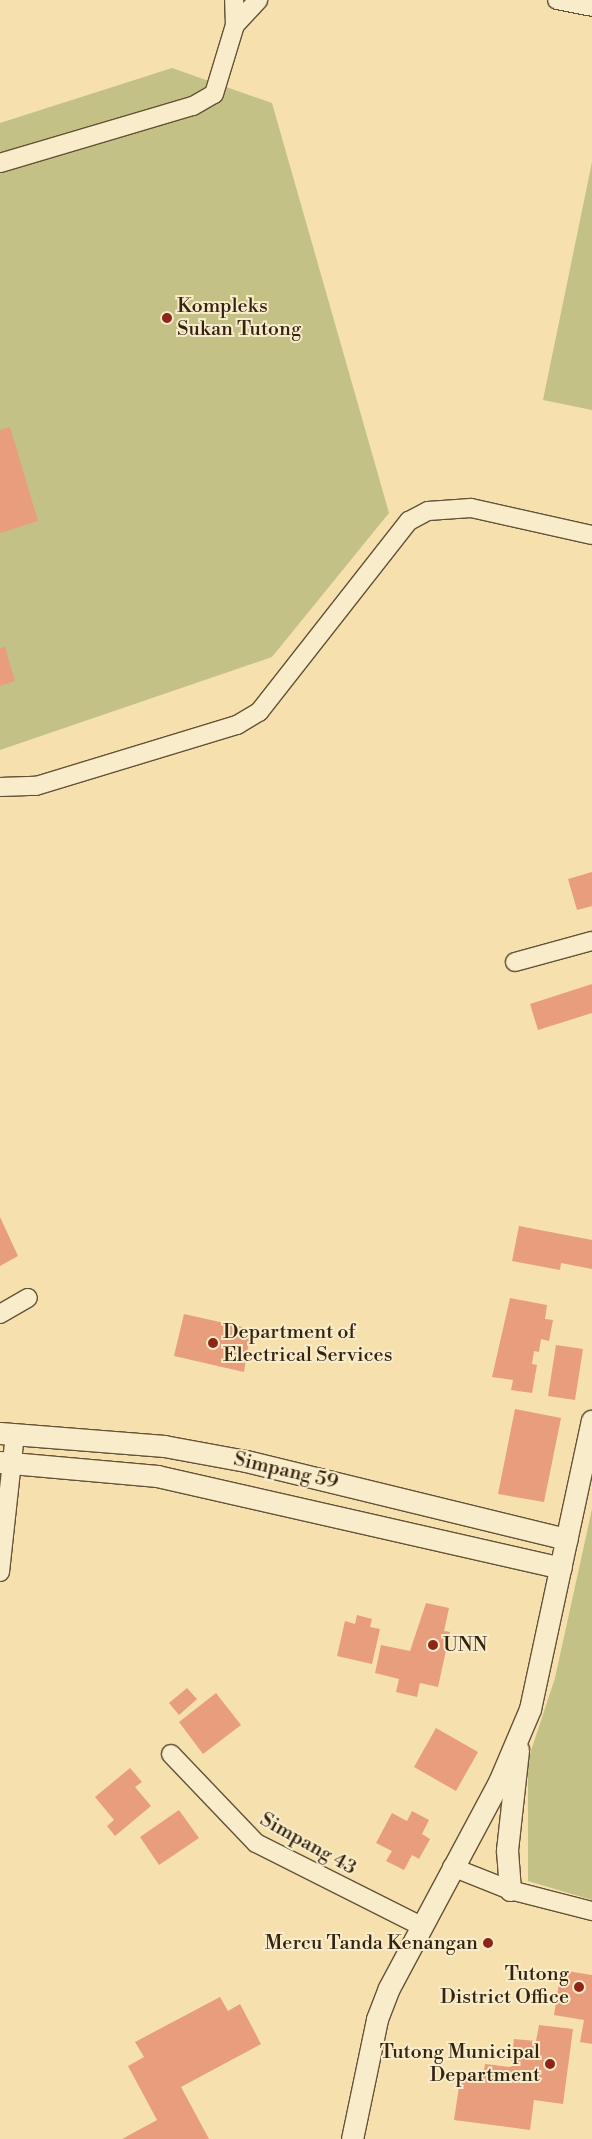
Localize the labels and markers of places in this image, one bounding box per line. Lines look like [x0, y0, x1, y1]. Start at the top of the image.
place label: Kompleks Sukan Tutong [177, 294, 301, 341]
marker: Kompleks Sukan Tutong [161, 312, 173, 324]
place label: Department of Electrical Services [223, 1320, 392, 1367]
marker: Department of Electrical Services [207, 1337, 219, 1349]
place label: UNN [443, 1633, 487, 1657]
marker: UNN [427, 1639, 439, 1651]
place label: Mercu Tanda Kenangan [265, 1931, 478, 1955]
marker: Mercu Tanda Kenangan [482, 1937, 494, 1949]
place label: Tutong District Office [440, 1963, 569, 2010]
marker: Tutong District Office [573, 1981, 585, 1993]
place label: Tutong Municipal Department [380, 2040, 540, 2087]
marker: Tutong Municipal Department [544, 2058, 556, 2070]

